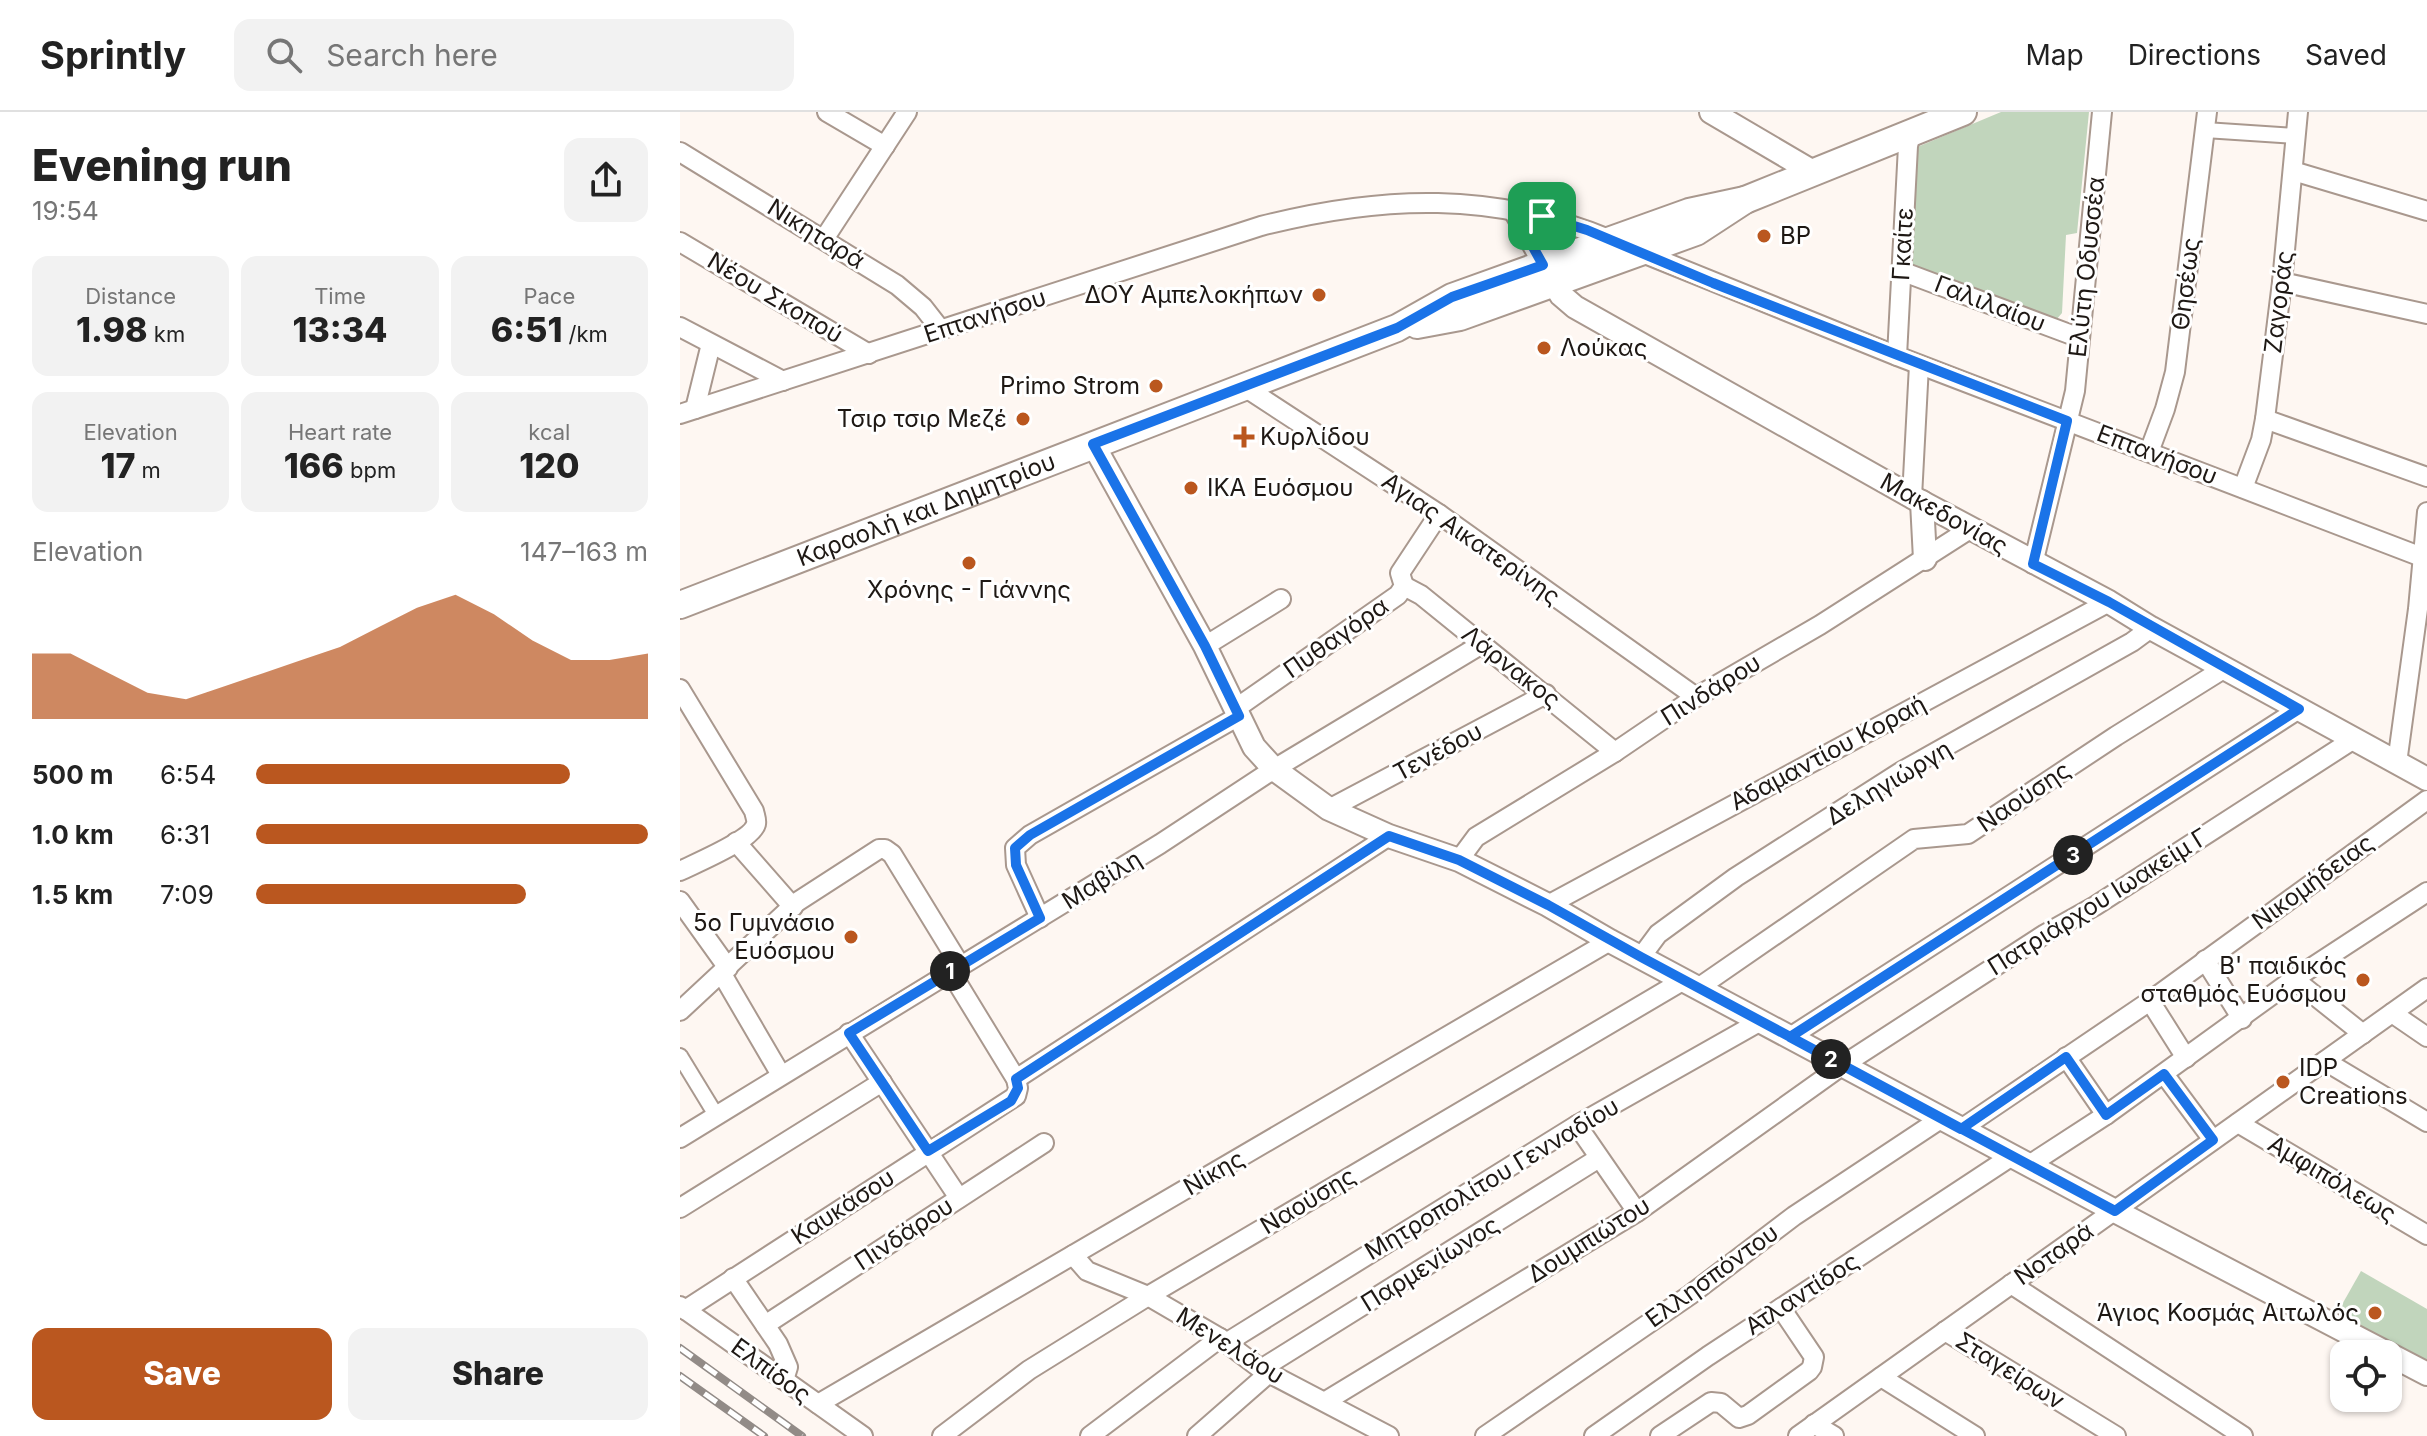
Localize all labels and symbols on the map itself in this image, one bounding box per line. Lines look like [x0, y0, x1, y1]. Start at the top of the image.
street label: Ελύτη Οδυσσέα [2063, 175, 2110, 359]
pin [1508, 182, 1576, 250]
street label: Νικηταρά [762, 192, 870, 275]
street label: Γκαίτε [1886, 207, 1919, 281]
place label: BP [1780, 221, 1811, 250]
marker: BP [1755, 227, 1773, 245]
street label: Θησέως [2165, 236, 2206, 332]
street label: Νέου Σκοπού [702, 246, 848, 349]
street label: Ζαγοράς [2258, 249, 2299, 355]
street label: Γαλιλαίου [1931, 269, 2050, 338]
place label: ΔΟΥ Αμπελοκήπων [1085, 280, 1303, 309]
street label: Επτανήσου [920, 282, 1049, 349]
marker: ΔΟΥ Αμπελοκήπων [1310, 286, 1328, 304]
place label: Λούκας [1560, 333, 1647, 362]
marker: Λούκας [1535, 339, 1553, 357]
place label: Primo Strom [1000, 371, 1140, 400]
marker: Primo Strom [1147, 377, 1165, 395]
place label: Τσιρ τσιρ Μεζέ [837, 404, 1007, 433]
marker: Τσιρ τσιρ Μεζέ [1014, 410, 1032, 428]
street label: Επτανήσου [2093, 418, 2221, 491]
place label: Κυρλίδου [1260, 422, 1370, 451]
marker: Κυρλίδου [1235, 428, 1253, 446]
street label: Καραολή και Δημητρίου [793, 446, 1059, 572]
street label: Αγιας Αικατερίνης [1377, 466, 1566, 611]
street label: Μακεδονίας [1875, 467, 2013, 561]
place label: ΙΚΑ Ευόσμου [1207, 473, 1354, 502]
marker: ΙΚΑ Ευόσμου [1182, 479, 1200, 497]
marker: Χρόνης - Γιάννης [960, 554, 978, 572]
place label: Χρόνης - Γιάννης [867, 575, 1071, 604]
street label: Πυθαγόρα [1278, 591, 1394, 684]
street label: Λάρνακος [1456, 619, 1566, 714]
street label: Πινδάρου [1656, 648, 1766, 731]
street label: Αδαμαντίου Κοραή [1725, 689, 1931, 816]
street label: Τενέδου [1388, 716, 1487, 787]
street label: Δεληγιώργη [1821, 734, 1956, 831]
street label: Ναούσης [1972, 755, 2076, 838]
street label: Πατριάρχου Ιωακείμ Γ [1982, 822, 2213, 981]
street label: Νικομήδειας [2246, 828, 2379, 935]
pin: 3 [2053, 835, 2093, 875]
street label: Μαβίλη [1057, 844, 1147, 915]
place label: 5ο Γυμνάσιο Ευόσμου [693, 908, 835, 965]
marker: 5ο Γυμνάσιο Ευόσμου [842, 928, 860, 946]
pin: 1 [930, 951, 970, 991]
place label: Β' παιδικός σταθμός Ευόσμου [2141, 951, 2347, 1008]
marker: Β' παιδικός σταθμός Ευόσμου [2354, 971, 2372, 989]
pin: 2 [1811, 1039, 1851, 1079]
place label: IDP Creations [2299, 1053, 2408, 1110]
marker: IDP Creations [2274, 1073, 2292, 1091]
street label: Μητροπολίτου Γενναδίου [1359, 1091, 1624, 1266]
street label: Αμφιπόλεως [2263, 1129, 2402, 1228]
street label: Νίκης [1178, 1144, 1249, 1201]
street label: Ναούσης [1255, 1161, 1361, 1240]
street label: Καυκάσου [786, 1163, 900, 1251]
street label: Πινδάρου [849, 1191, 958, 1276]
street label: Δουμπιώτου [1522, 1191, 1655, 1289]
street label: Παρμενίωνος [1355, 1210, 1504, 1318]
street label: Νοταρά [2009, 1216, 2099, 1291]
street label: Ελλησπόντου [1640, 1218, 1784, 1333]
street label: Ατλαντίδος [1740, 1246, 1864, 1341]
place label: Άγιος Κοσμάς Αιτωλός [2097, 1298, 2359, 1327]
street label: Μενελάου [1171, 1301, 1289, 1390]
marker: Άγιος Κοσμάς Αιτωλός [2366, 1304, 2384, 1322]
street label: Σταγείρων [1951, 1326, 2070, 1415]
street label: Ελπίδος [726, 1332, 817, 1409]

